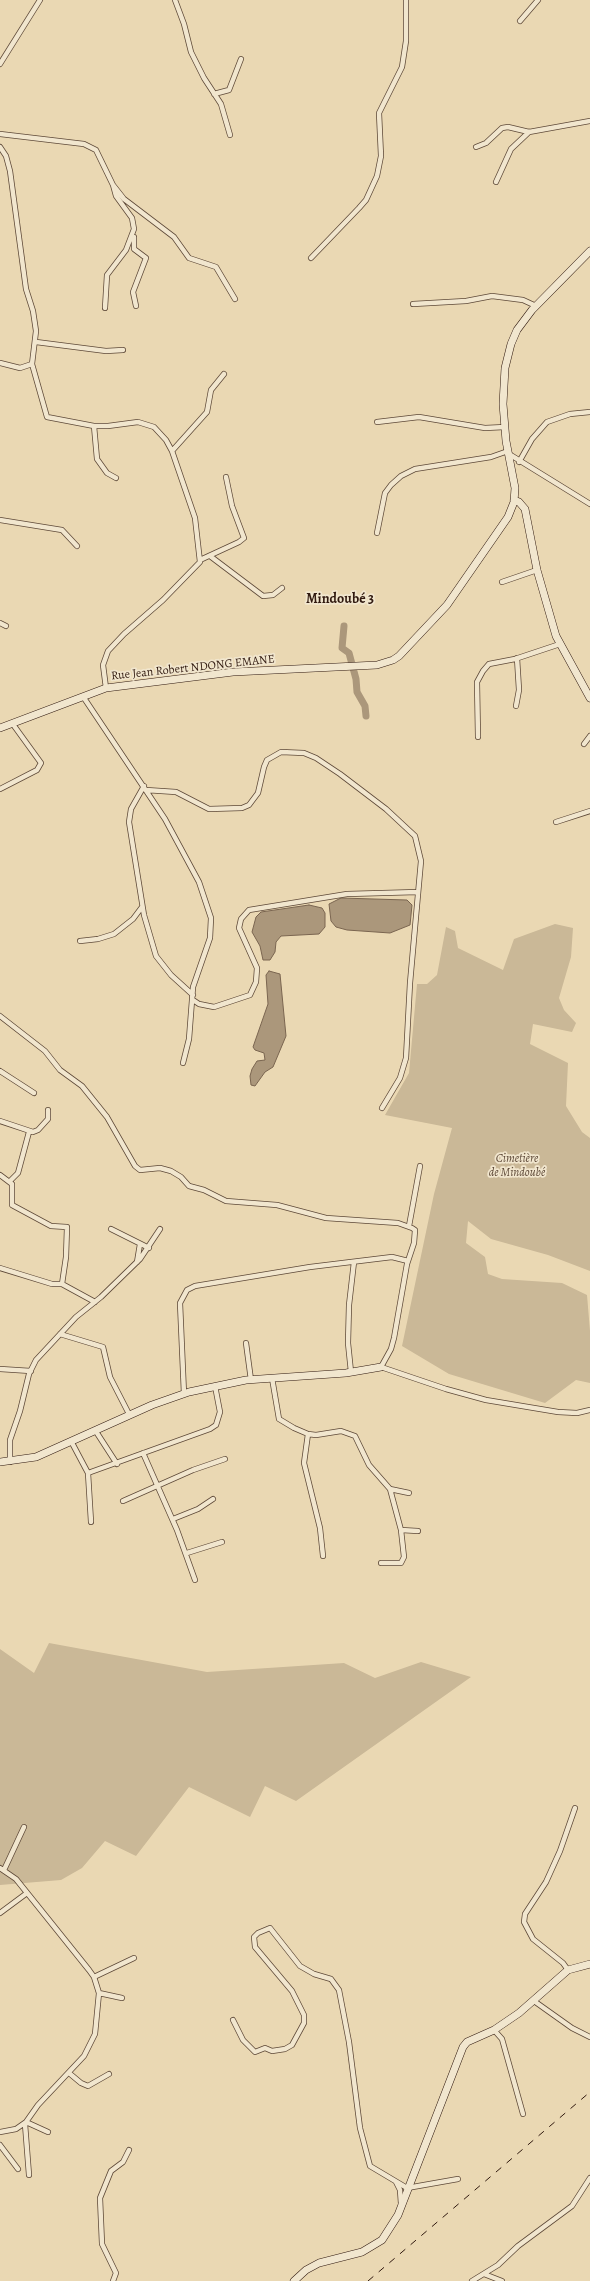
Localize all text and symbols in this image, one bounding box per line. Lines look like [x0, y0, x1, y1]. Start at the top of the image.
district label: Mindoubé 3 [306, 592, 374, 608]
street label: Rue Jean Robert NDONG EMANE [111, 652, 275, 684]
park label: Cimetière de Mindoubé [489, 1152, 545, 1180]

